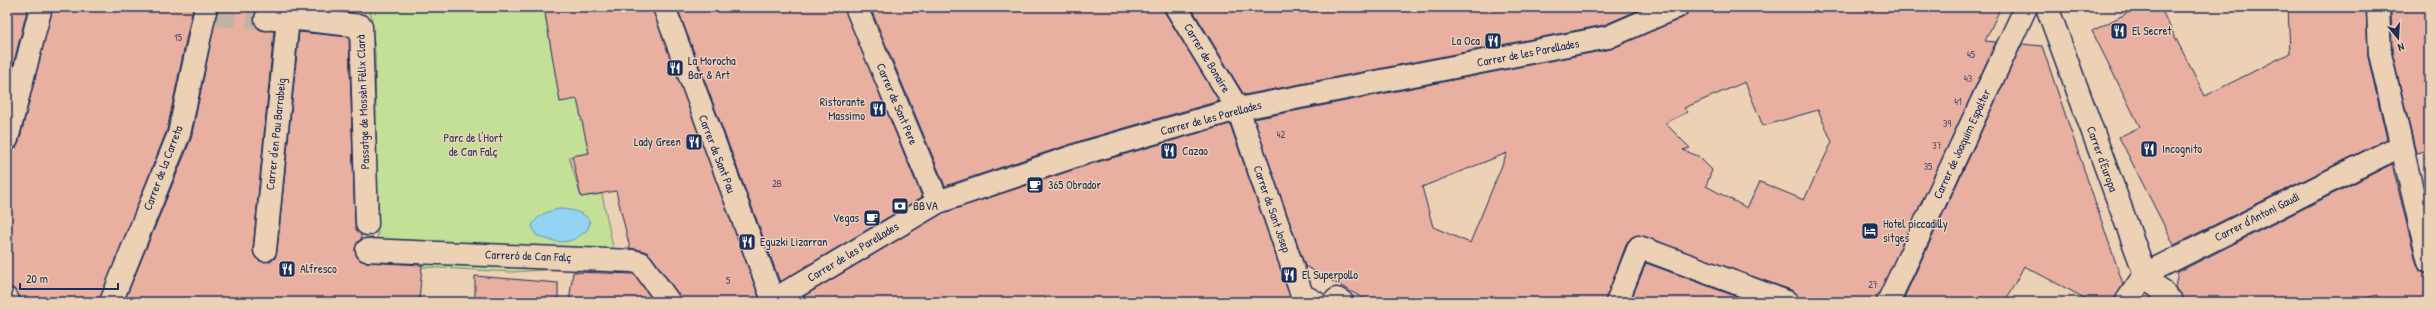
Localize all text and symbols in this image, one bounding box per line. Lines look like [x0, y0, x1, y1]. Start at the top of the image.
north arrow [2378, 18, 2418, 58]
street label: Carrer de Bonaire [1180, 20, 1235, 96]
restaurant icon: El Secret [2109, 21, 2129, 41]
place label: El Secret [2132, 22, 2173, 39]
house number: 15 [174, 31, 183, 44]
restaurant icon: La Oca [1483, 31, 1503, 51]
place label: La Oca [1452, 32, 1480, 49]
street label: Passatge de Mossèn Fèlix Clarà [352, 34, 373, 170]
street label: Carrer de les Parellades [1475, 34, 1581, 71]
text: N [2396, 40, 2406, 55]
house number: 45 [1967, 48, 1976, 61]
place label: La Morocha Bar & Art [688, 52, 736, 83]
restaurant icon: La Morocha Bar & Art [665, 58, 685, 78]
street label: Carrer de Sant Pere [873, 60, 922, 148]
house number: 43 [1964, 72, 1973, 85]
street label: Carrer d'en Pau Barrabeig [261, 77, 290, 191]
street label: Carrer de Joaquim Espalter [1929, 86, 1995, 201]
place label: Ristorante Massimo [820, 93, 865, 124]
house number: 41 [1954, 95, 1962, 108]
street label: Carrer de les Parellades [1158, 96, 1264, 139]
restaurant icon: Ristorante Massimo [868, 99, 888, 119]
street label: Carrer de Sant Pau [695, 112, 740, 196]
house number: 39 [1943, 117, 1951, 130]
street label: Carrer de la Carreta [139, 123, 187, 213]
street label: Carrer d'Europa [2083, 124, 2122, 194]
house number: 42 [1277, 128, 1286, 141]
park label: Parc de l'Hort de Can Falç [443, 129, 503, 160]
restaurant icon: Lady Green [684, 132, 704, 152]
place label: Lady Green [634, 133, 681, 150]
house number: 37 [1932, 139, 1942, 152]
restaurant icon: Incognito [2139, 139, 2159, 159]
place label: Incognito [2162, 140, 2202, 157]
restaurant icon: Cazao [1159, 141, 1179, 161]
place label: Cazao [1182, 142, 1208, 159]
house number: 35 [1924, 160, 1933, 173]
street label: Carrer de Sant Josep [1250, 163, 1295, 255]
cafe icon: 365 Obrador [1025, 175, 1045, 195]
place label: 365 Obrador [1048, 176, 1101, 193]
house number: 2B [772, 177, 782, 190]
street label: Carrer d'Antoni Gaudí [2211, 188, 2302, 245]
bank icon: BBVA [890, 196, 910, 216]
place label: BBVA [913, 197, 938, 214]
cafe icon: Vegas [862, 208, 882, 228]
place label: Vegas [833, 209, 859, 226]
place label: Hotel piccadilly sitges [1883, 215, 1948, 246]
street label: Carrer de les Parellades [804, 217, 902, 286]
hotel icon: Hotel piccadilly sitges [1860, 221, 1880, 241]
restaurant icon: Eguzki Lizarran [737, 232, 757, 252]
place label: Eguzki Lizarran [760, 233, 827, 250]
street label: Carreró de Can Falç [485, 246, 572, 266]
restaurant icon: Alfresco [277, 259, 297, 279]
place label: Alfresco [300, 260, 337, 277]
scale bar [20, 265, 118, 291]
restaurant icon: El Superpollo [1279, 265, 1299, 285]
place label: El Superpollo [1302, 266, 1358, 283]
text: 20 m [26, 270, 48, 287]
house number: 5 [726, 274, 731, 287]
house number: 27 [1868, 278, 1878, 291]

